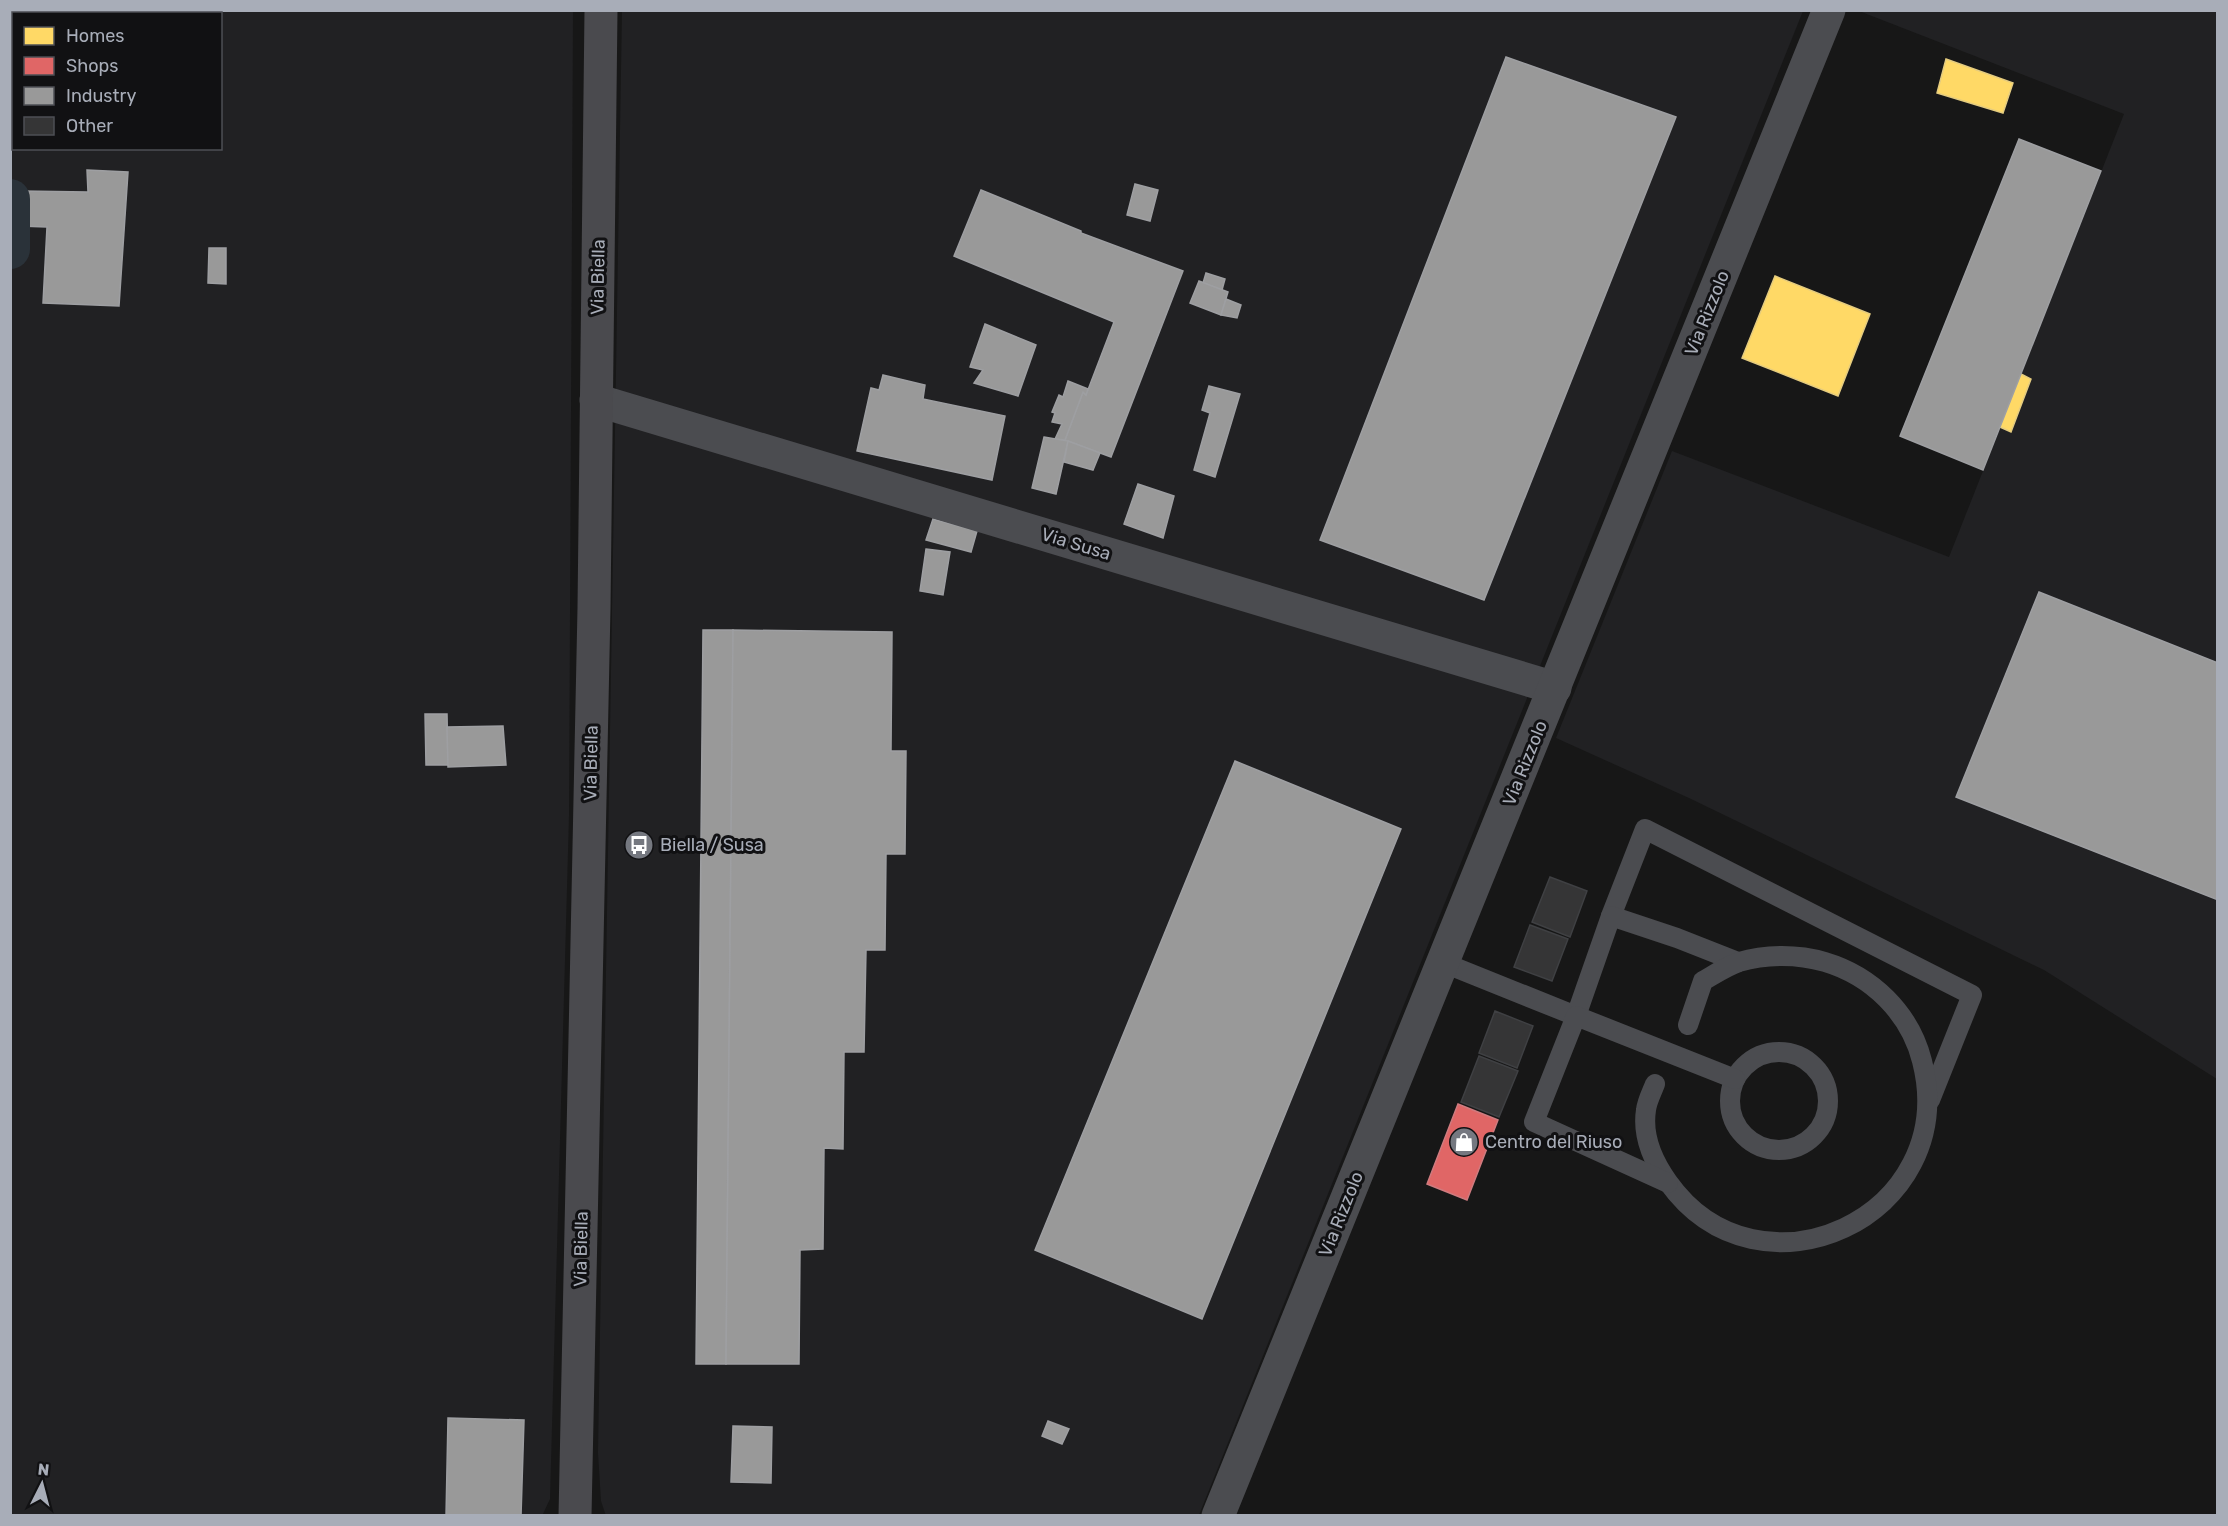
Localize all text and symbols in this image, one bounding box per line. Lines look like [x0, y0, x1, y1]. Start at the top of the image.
legend [12, 12, 222, 150]
text: Homes [66, 25, 124, 47]
text: Shops [66, 55, 118, 77]
text: Industry [66, 85, 136, 107]
text: Other [66, 115, 113, 137]
street label: Via Biella [586, 239, 610, 315]
street label: Via Rizzolo [1680, 267, 1734, 359]
street label: Via Susa [1039, 523, 1113, 565]
street label: Via Rizzolo [1498, 717, 1552, 809]
street label: Via Biella [579, 725, 603, 801]
bus stop icon: Biella / Susa [623, 829, 655, 861]
place label: Biella / Susa [660, 834, 764, 856]
shop icon: Centro del Riuso [1448, 1126, 1480, 1158]
place label: Centro del Riuso [1485, 1131, 1622, 1153]
street label: Via Rizzolo [1314, 1168, 1368, 1260]
street label: Via Biella [569, 1211, 593, 1287]
north arrow [12, 1454, 72, 1514]
text: N [37, 1460, 50, 1480]

